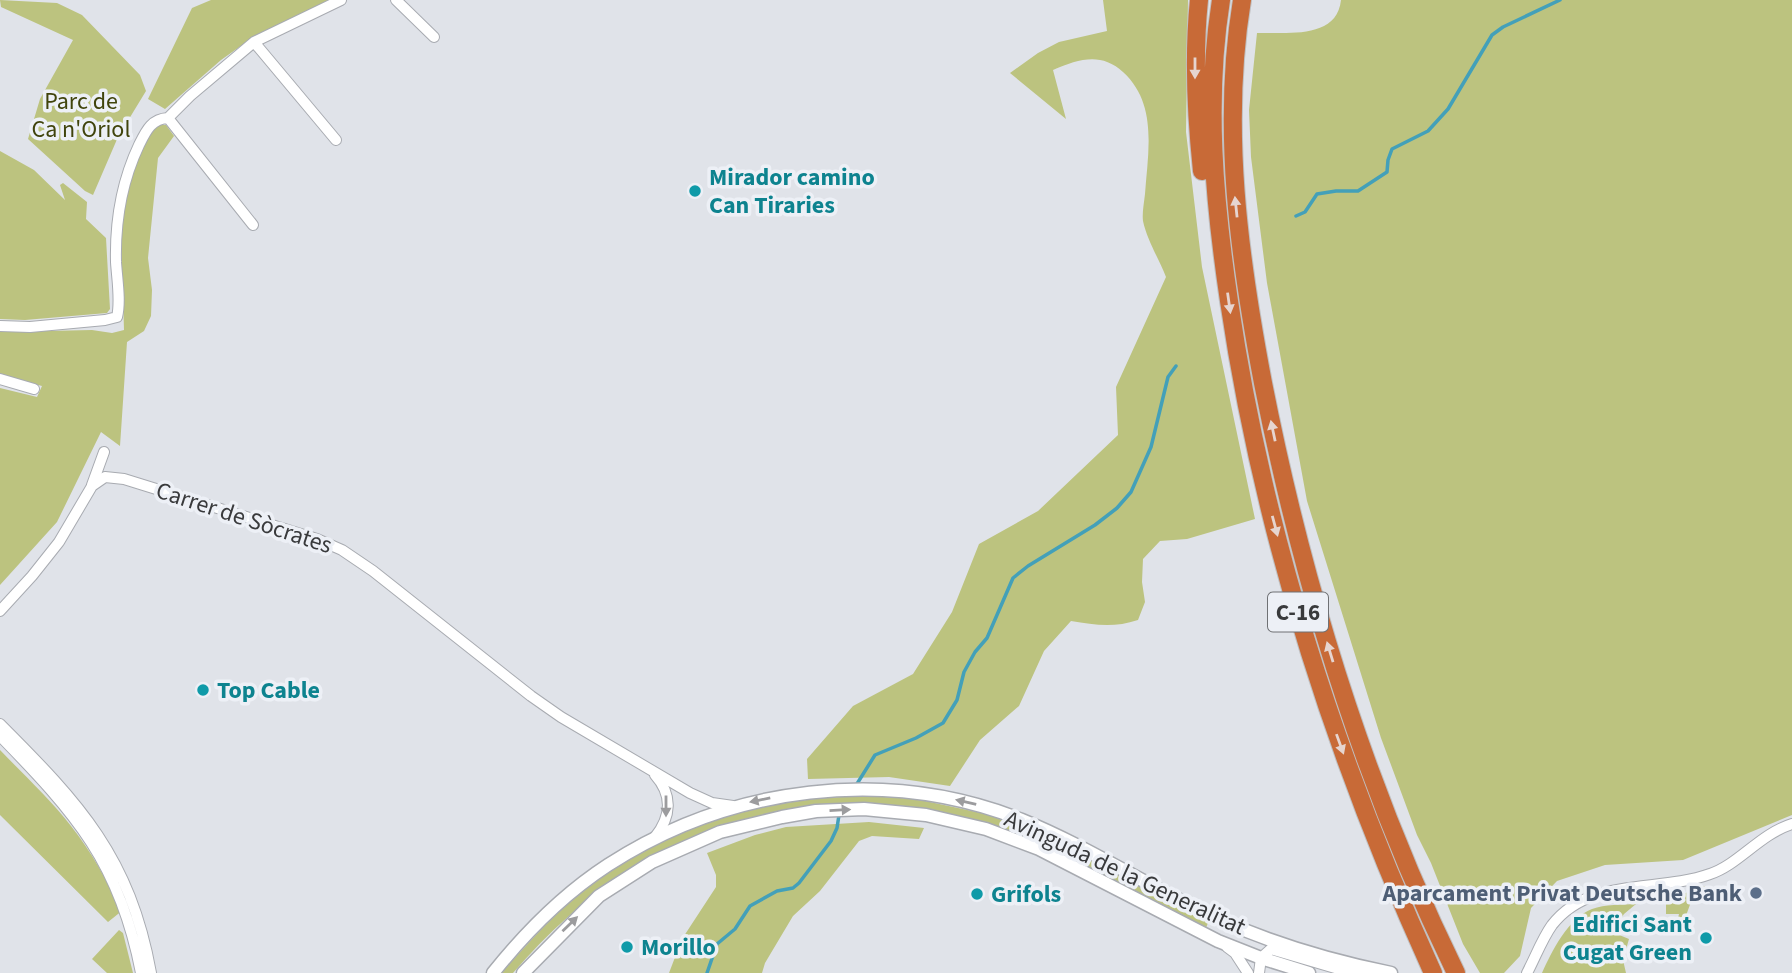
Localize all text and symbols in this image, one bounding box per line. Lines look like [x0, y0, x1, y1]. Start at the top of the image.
one-way arrow [1189, 57, 1201, 79]
park label: Parc de Ca n'Oriol [32, 84, 131, 147]
place label: Mirador camino Can Tiraries [709, 160, 875, 223]
marker: Mirador camino Can Tiraries [687, 183, 703, 199]
one-way arrow [1231, 196, 1242, 218]
one-way arrow [1224, 292, 1235, 314]
one-way arrow [1268, 420, 1279, 442]
street label: Carrer de Sòcrates [151, 473, 337, 563]
one-way arrow [1270, 516, 1280, 537]
road number: C-16 [1268, 592, 1328, 632]
one-way arrow [1325, 641, 1335, 662]
place label: Top Cable [217, 673, 320, 708]
marker: Top Cable [195, 682, 211, 698]
one-way arrow [1335, 733, 1346, 754]
one-way arrow [660, 795, 672, 817]
one-way arrow [749, 795, 771, 806]
one-way arrow [955, 797, 977, 808]
street label: Avinguda de la Generalitat [999, 802, 1251, 944]
one-way arrow [829, 804, 851, 815]
place label: Aparcament Privat Deutsche Bank [1382, 876, 1743, 911]
place label: Grifols [991, 877, 1061, 912]
marker: Aparcament Privat Deutsche Bank [1748, 885, 1764, 901]
marker: Grifols [969, 886, 985, 902]
place label: Edifici Sant Cugat Green [1563, 907, 1692, 970]
one-way arrow [561, 916, 578, 932]
place label: Morillo [641, 930, 716, 965]
marker: Edifici Sant Cugat Green [1698, 930, 1714, 946]
marker: Morillo [619, 939, 635, 955]

